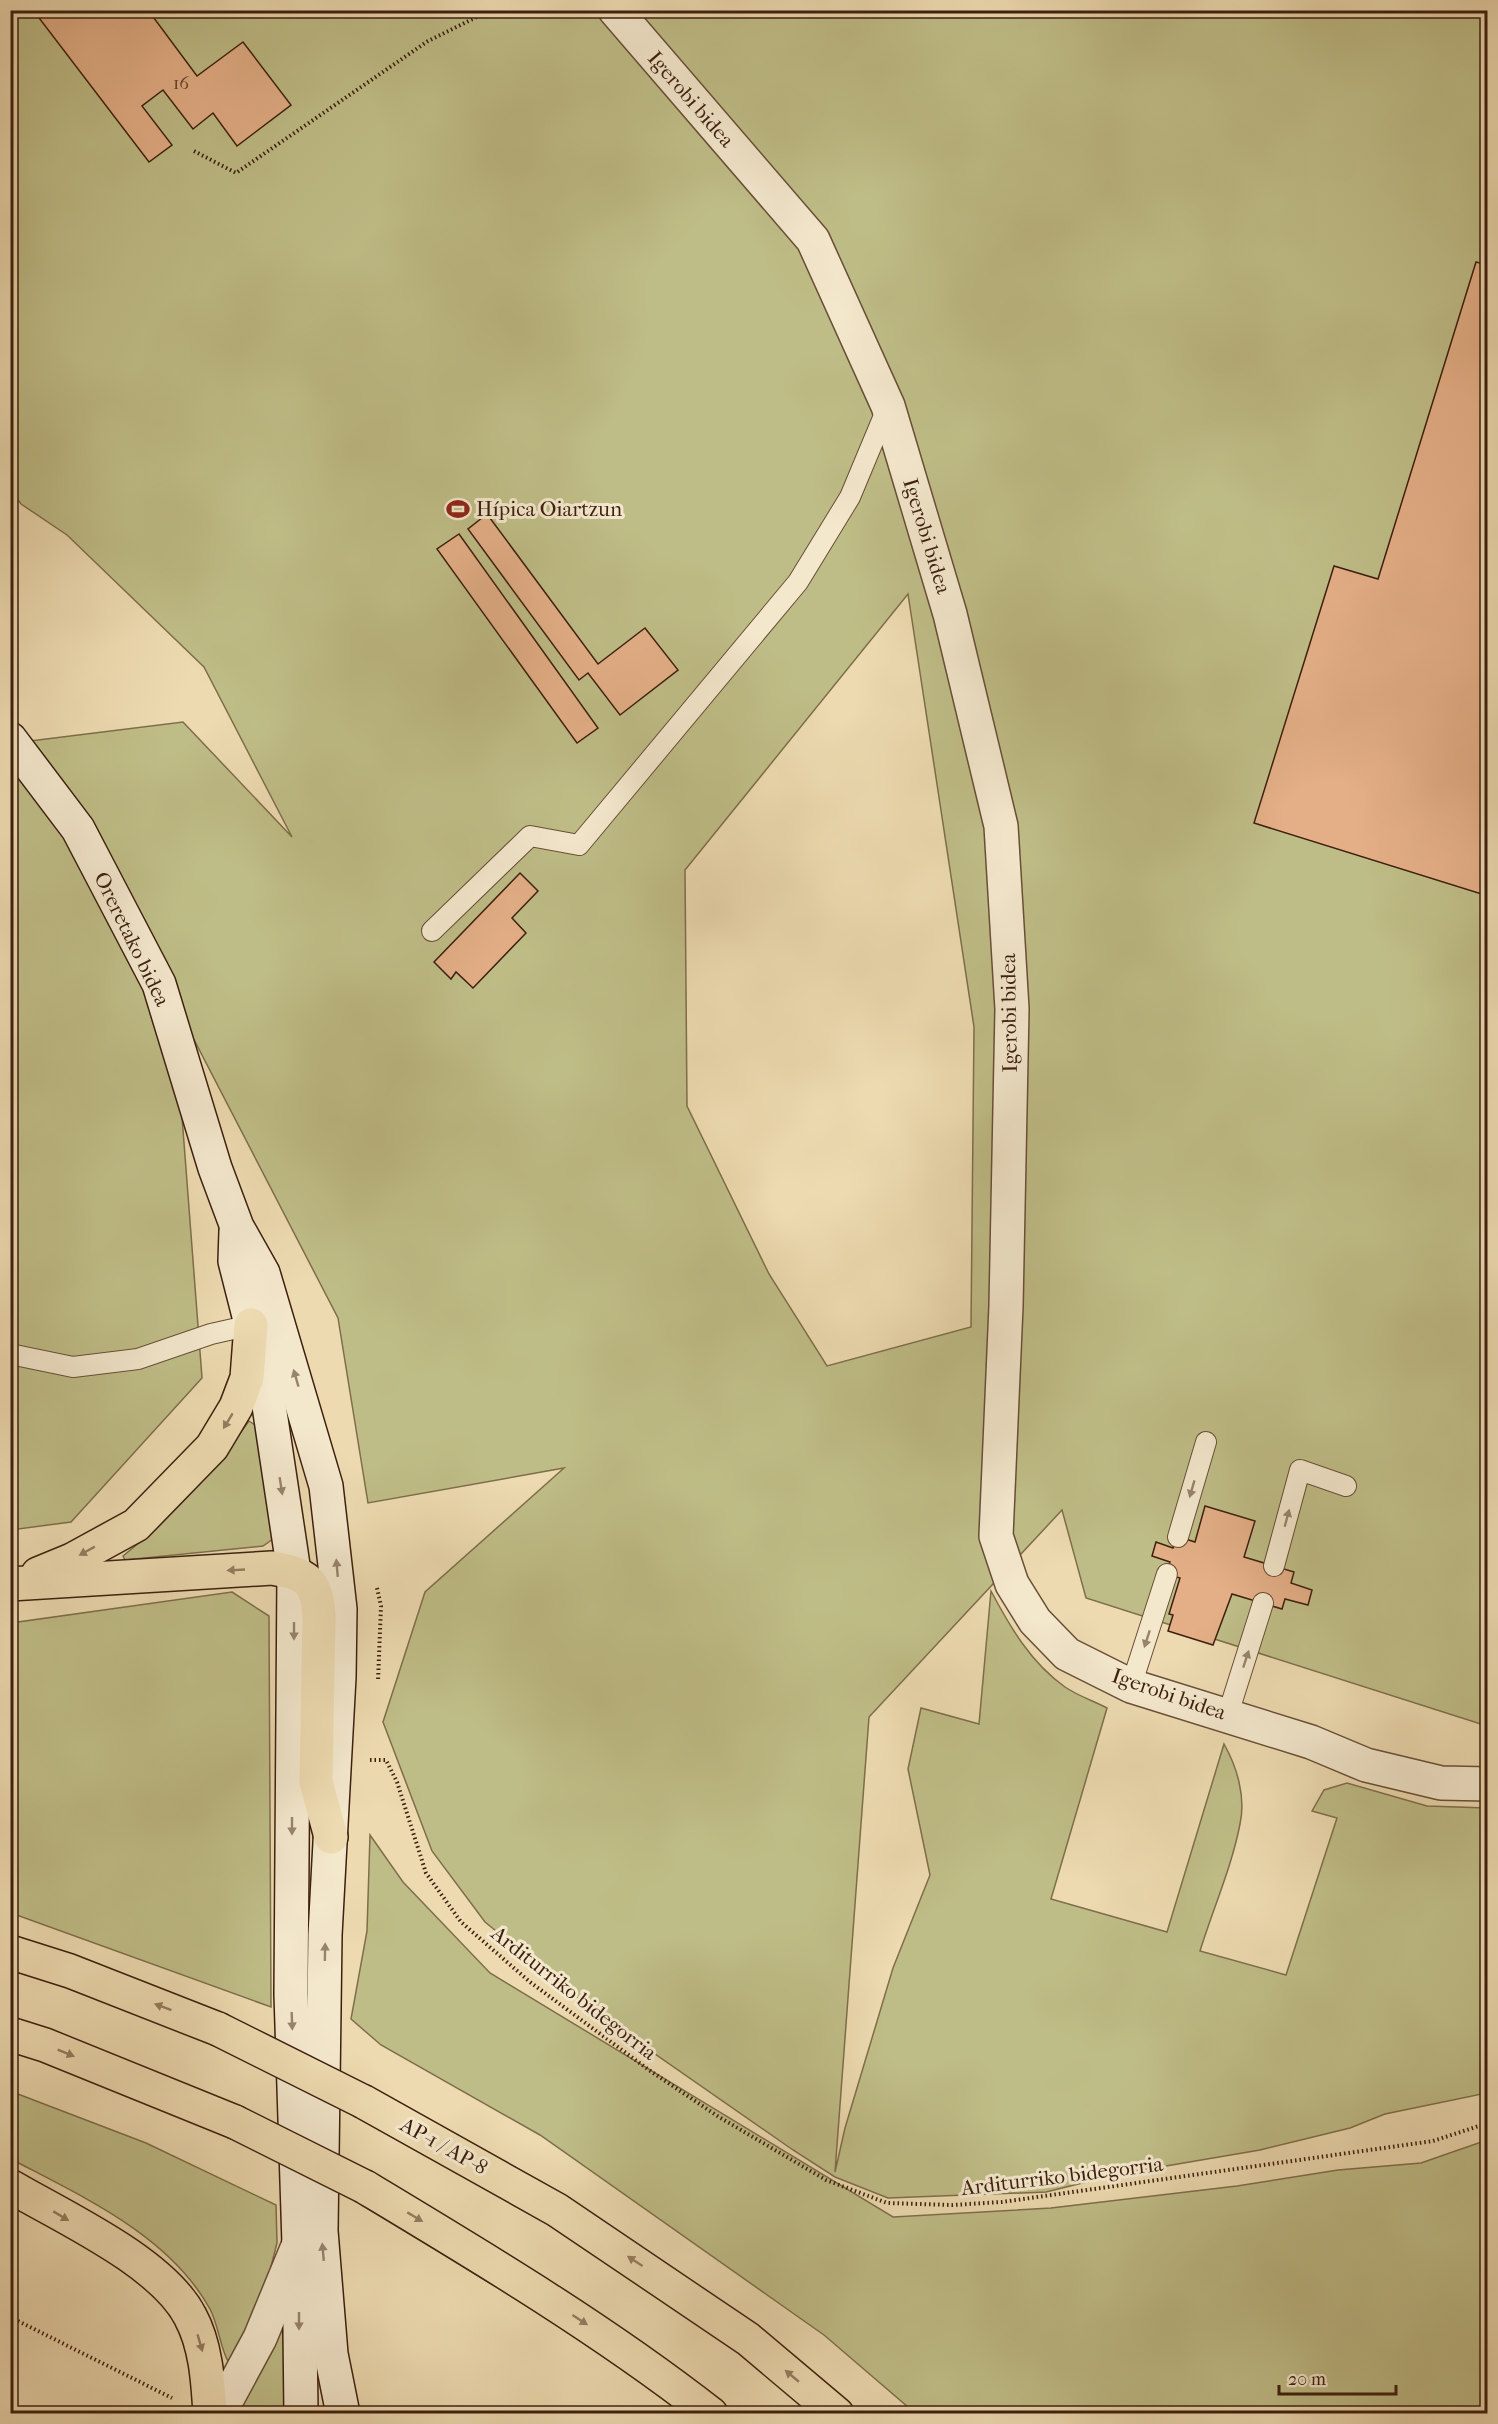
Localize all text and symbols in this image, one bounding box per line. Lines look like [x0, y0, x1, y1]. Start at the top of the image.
street label: Igerobi bidea [643, 46, 739, 152]
house number: 16 [173, 73, 189, 94]
street label: Igerobi bidea [898, 476, 956, 597]
sports icon: Hípica Oiartzun [445, 496, 471, 522]
place label: Hípica Oiartzun [476, 497, 622, 521]
street label: Oreretako bidea [89, 868, 175, 1010]
street label: Igerobi bidea [996, 953, 1022, 1073]
one-way arrow [291, 1369, 300, 1387]
one-way arrow [222, 1413, 233, 1429]
one-way arrow [277, 1476, 286, 1495]
one-way arrow [1187, 1480, 1196, 1498]
one-way arrow [1282, 1509, 1292, 1527]
one-way arrow [78, 1546, 95, 1556]
one-way arrow [332, 1559, 342, 1578]
one-way arrow [227, 1566, 246, 1575]
one-way arrow [289, 1621, 299, 1640]
one-way arrow [1141, 1630, 1151, 1648]
one-way arrow [1242, 1650, 1251, 1668]
street label: Igerobi bidea [1109, 1663, 1229, 1725]
one-way arrow [287, 1816, 297, 1835]
street label: Arditurriko bidegorria [486, 1920, 662, 2065]
one-way arrow [320, 1942, 329, 1961]
one-way arrow [154, 2002, 172, 2012]
one-way arrow [287, 2011, 297, 2030]
one-way arrow [57, 2048, 75, 2058]
street label: AP-1 / AP-8 [395, 2112, 492, 2180]
street label: Arditurriko bidegorria [959, 2152, 1165, 2200]
one-way arrow [53, 2210, 69, 2221]
one-way arrow [407, 2212, 423, 2223]
one-way arrow [318, 2242, 327, 2261]
one-way arrow [627, 2256, 643, 2267]
one-way arrow [294, 2311, 303, 2330]
one-way arrow [572, 2315, 589, 2326]
one-way arrow [196, 2334, 205, 2352]
scale bar [1279, 2358, 1396, 2396]
text: 20 m [1288, 2369, 1326, 2390]
one-way arrow [785, 2370, 800, 2383]

